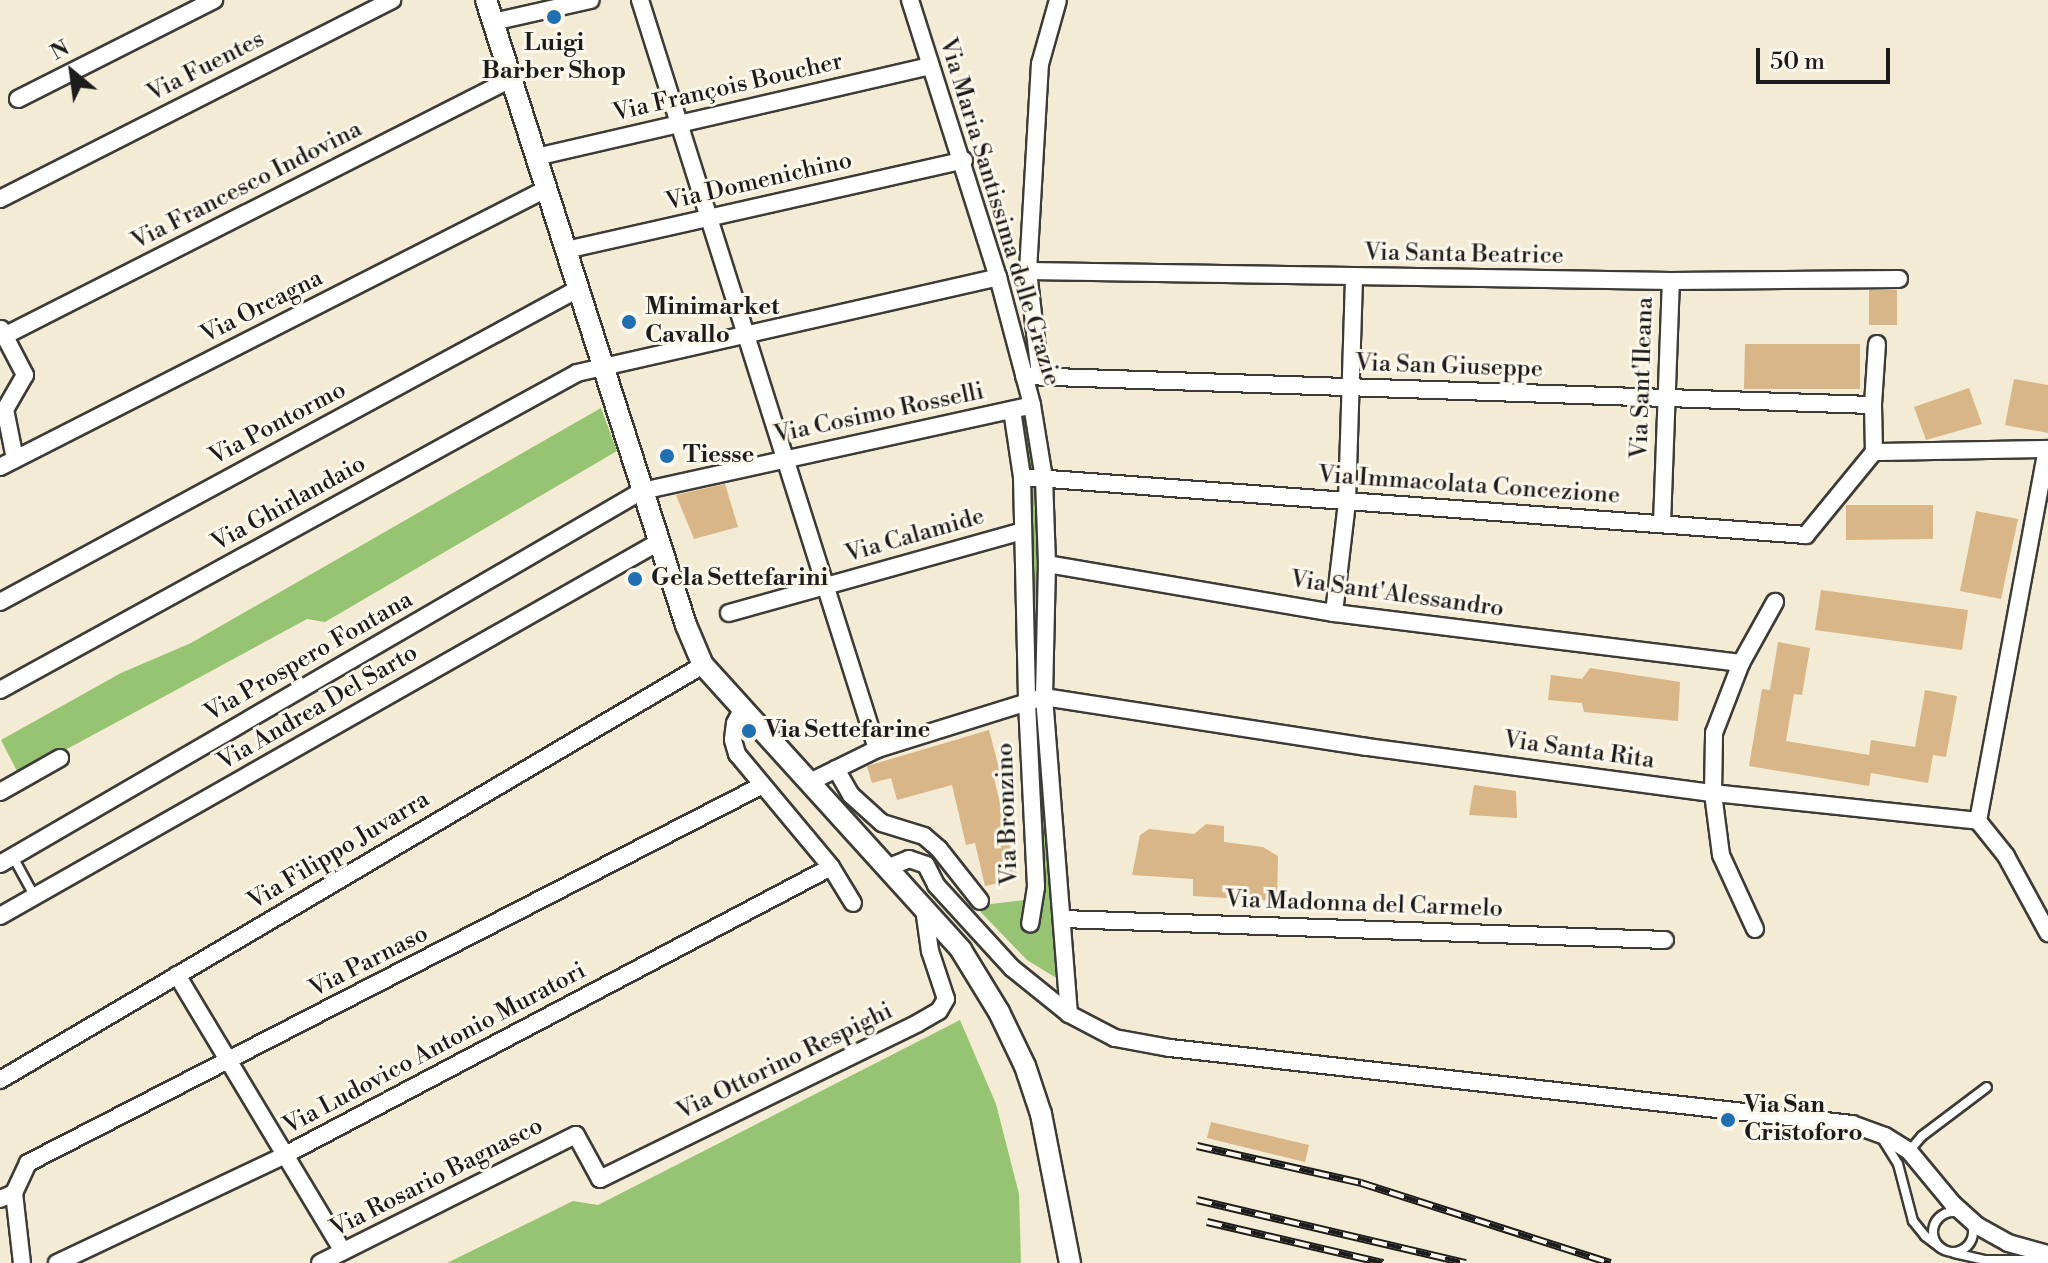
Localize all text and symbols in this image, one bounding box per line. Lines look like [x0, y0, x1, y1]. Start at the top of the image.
marker: Luigi Barber Shop [545, 8, 563, 26]
street label: Via Fuentes [143, 25, 269, 109]
place label: Luigi Barber Shop [482, 30, 626, 86]
north arrow [32, 32, 112, 112]
scale bar [1760, 32, 1894, 82]
text: N [46, 35, 74, 67]
street label: Via Maria Santissima delle Grazie [932, 35, 1066, 389]
text: 50 m [1770, 47, 1825, 77]
street label: Via François Boucher [610, 48, 846, 128]
street label: Via Francesco Indovina [127, 115, 367, 257]
street label: Via Domenichino [663, 147, 855, 217]
street label: Via Santa Beatrice [1364, 239, 1564, 271]
street label: Via Orcagna [196, 264, 328, 350]
place label: Minimarket Cavallo [645, 294, 780, 350]
street label: Via Sant'Ileana [1626, 297, 1660, 459]
marker: Minimarket Cavallo [620, 313, 638, 331]
street label: Via San Giuseppe [1355, 349, 1543, 385]
street label: Via Pontormo [205, 376, 351, 472]
street label: Via Cosimo Rosselli [771, 378, 987, 450]
place label: Tiesse [683, 442, 754, 470]
marker: Tiesse [658, 447, 676, 465]
street label: Via Ghirlandaio [207, 450, 371, 558]
street label: Via Immacolata Concezione [1317, 461, 1621, 511]
street label: Via Calamide [842, 502, 988, 570]
place label: Gela Settefarini [651, 565, 828, 593]
street label: Via Sant'Alessandro [1288, 566, 1506, 624]
marker: Gela Settefarini [626, 570, 644, 588]
street label: Via Prospero Fontana [200, 586, 418, 728]
street label: Via Andrea Del Sarto [213, 639, 423, 777]
place label: Via Settefarine [765, 717, 930, 745]
marker: Via Settefarine [740, 722, 758, 740]
street label: Via Santa Rita [1502, 726, 1656, 776]
street label: Via Bronzino [991, 742, 1025, 886]
street label: Via Filippo Juvarra [243, 785, 435, 917]
street label: Via Madonna del Carmelo [1225, 886, 1503, 924]
street label: Via Parnaso [305, 920, 433, 1004]
street label: Via Ludovico Antonio Muratori [279, 957, 591, 1141]
street label: Via Ottorino Respighi [672, 997, 898, 1127]
place label: Via San Cristoforo [1744, 1092, 1863, 1148]
marker: Via San Cristoforo [1719, 1111, 1737, 1129]
street label: Via Rosario Bagnasco [326, 1112, 548, 1244]

